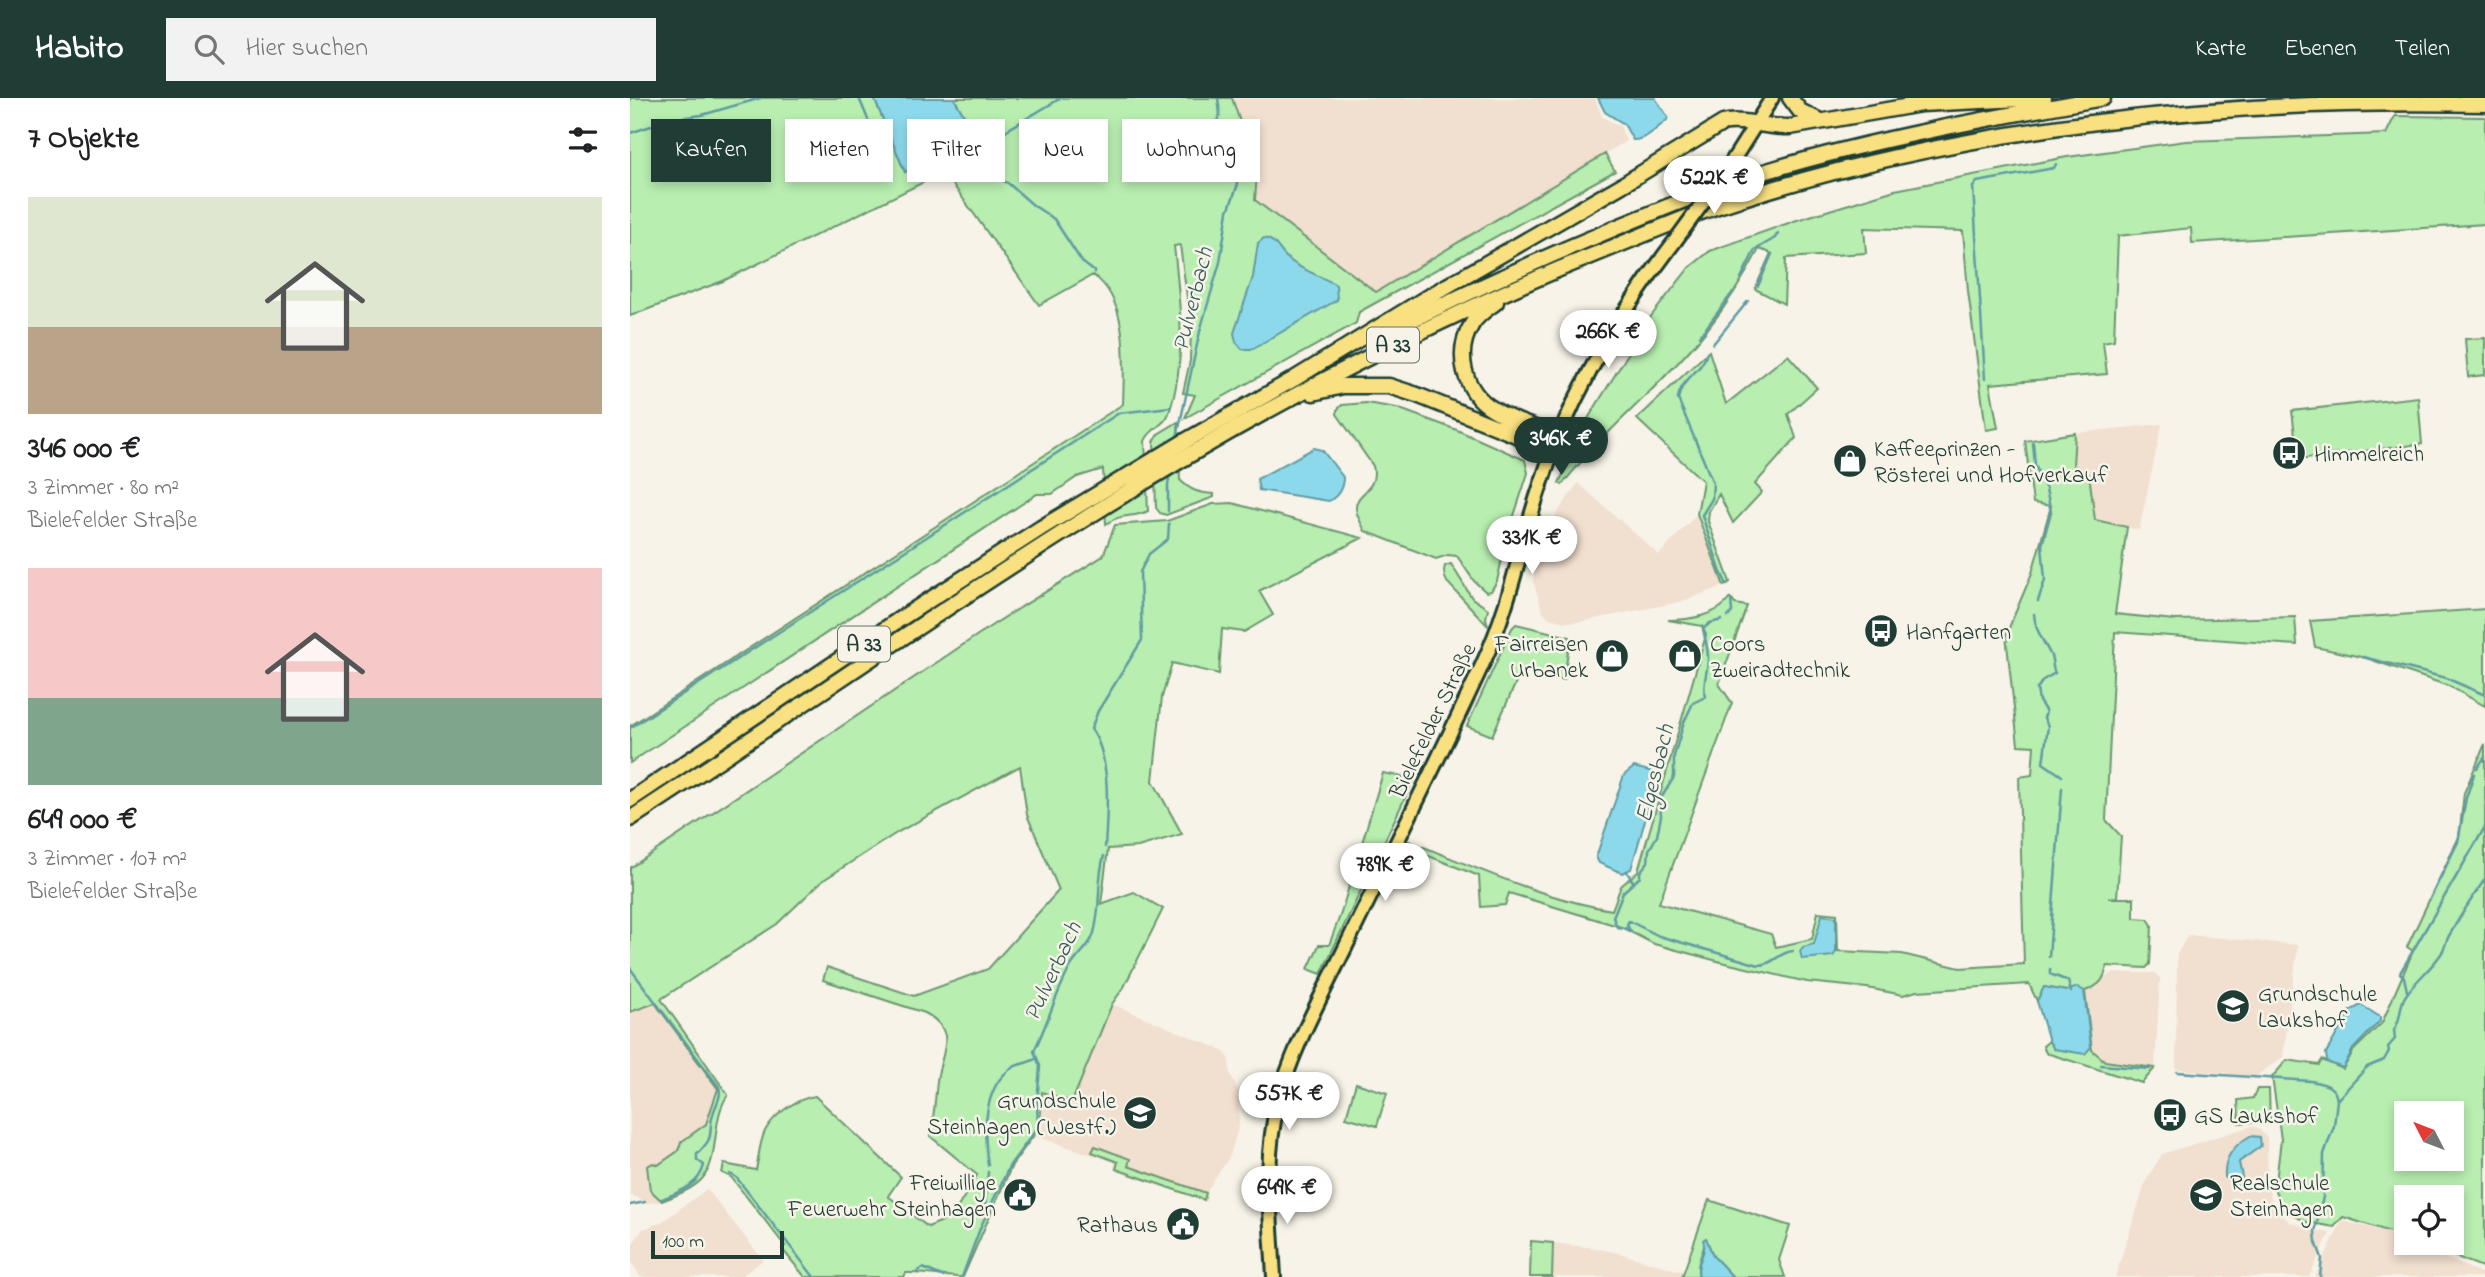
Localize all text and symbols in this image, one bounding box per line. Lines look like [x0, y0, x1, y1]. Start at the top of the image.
search box [166, 18, 656, 81]
text: Habito [35, 25, 124, 73]
icon: search [190, 30, 228, 68]
text: Hier suchen [246, 30, 368, 68]
text: Karte [2195, 32, 2246, 67]
text: Ebenen [2284, 32, 2357, 67]
text: Teilen [2395, 32, 2450, 67]
text: 7 Objekte [28, 118, 139, 162]
chip: Kaufen [651, 119, 771, 182]
chip: Mieten [785, 119, 893, 182]
chip: Filter [907, 119, 1005, 182]
chip: Neu [1019, 119, 1108, 182]
chip: Wohnung [1122, 119, 1260, 182]
icon: filters [564, 121, 602, 159]
pin: 522K € [1657, 156, 1771, 216]
text: 522K € [1680, 162, 1748, 195]
icon: home [252, 243, 378, 369]
water label: Pulverbach [1165, 243, 1224, 355]
pin: 266K € [1551, 310, 1665, 370]
text: 266K € [1576, 316, 1640, 349]
road number: A 33 [1367, 328, 1419, 362]
pin: 346K € [1504, 418, 1618, 477]
text: 346K € [1530, 423, 1592, 456]
text: 346 000 € [28, 428, 141, 472]
place label: Kaffeeprinzen - Rösterei und Hofverkauf [1874, 434, 2108, 493]
bus stop icon: Himmelreich [2270, 434, 2308, 472]
place label: Himmelreich [2314, 439, 2424, 472]
shop icon: Kaffeeprinzen - Rösterei und Hofverkauf [1831, 442, 1869, 480]
text: 3 Zimmer · 80 m² [28, 472, 179, 505]
text: Bielefelder Straße [28, 505, 197, 538]
pin: 331K € [1475, 517, 1589, 576]
text: 331K € [1502, 522, 1562, 555]
bus stop icon: Hanfgarten [1862, 612, 1900, 650]
icon: home [252, 614, 378, 740]
place label: Hanfgarten [1906, 617, 2011, 651]
road number: A 33 [838, 626, 890, 662]
place label: Fairreisen Urbanek [1493, 629, 1589, 688]
place label: Coors Zweiradtechnik [1710, 629, 1851, 688]
street label: Bielefelder Straße [1382, 637, 1487, 805]
shop icon: Fairreisen Urbanek [1593, 637, 1631, 675]
shop icon: Coors Zweiradtechnik [1666, 637, 1704, 675]
water label: Elgesbach [1627, 720, 1686, 826]
text: 649 000 € [28, 799, 137, 843]
text: 3 Zimmer · 107 m² [28, 843, 187, 876]
pin: 789K € [1328, 844, 1442, 903]
text: 789K € [1356, 849, 1414, 882]
text: Bielefelder Straße [28, 876, 197, 909]
water label: Pulverbach [1016, 916, 1093, 1027]
place label: Grundschule Laukshof [2258, 979, 2378, 1038]
school or university icon: Grundschule Laukshof [2214, 987, 2252, 1025]
pin: 557K € [1232, 1072, 1346, 1132]
text: 557K € [1255, 1078, 1323, 1111]
place label: Grundschule Steinhagen (Westf.) [927, 1086, 1117, 1146]
school or university icon: Grundschule Steinhagen (Westf.) [1121, 1094, 1159, 1132]
bus stop icon: GS Laukshof [2151, 1096, 2189, 1134]
place label: GS Laukshof [2194, 1101, 2319, 1134]
north arrow [2394, 1101, 2464, 1171]
map controls [2394, 1101, 2464, 1255]
pin: 649K € [1230, 1166, 1344, 1226]
place label: Freiwillige Feuerwehr Steinhagen [786, 1168, 997, 1228]
place label: Realschule Steinhagen [2230, 1168, 2334, 1228]
text: 649K € [1257, 1172, 1317, 1205]
public building icon: Freiwillige Feuerwehr Steinhagen [1001, 1176, 1039, 1214]
school or university icon: Realschule Steinhagen [2187, 1176, 2225, 1214]
button: locate [2394, 1185, 2464, 1255]
public building icon: Rathaus [1164, 1205, 1202, 1243]
place label: Rathaus [1077, 1210, 1158, 1243]
scale bar [651, 1228, 784, 1260]
text: 100 m [662, 1229, 704, 1256]

